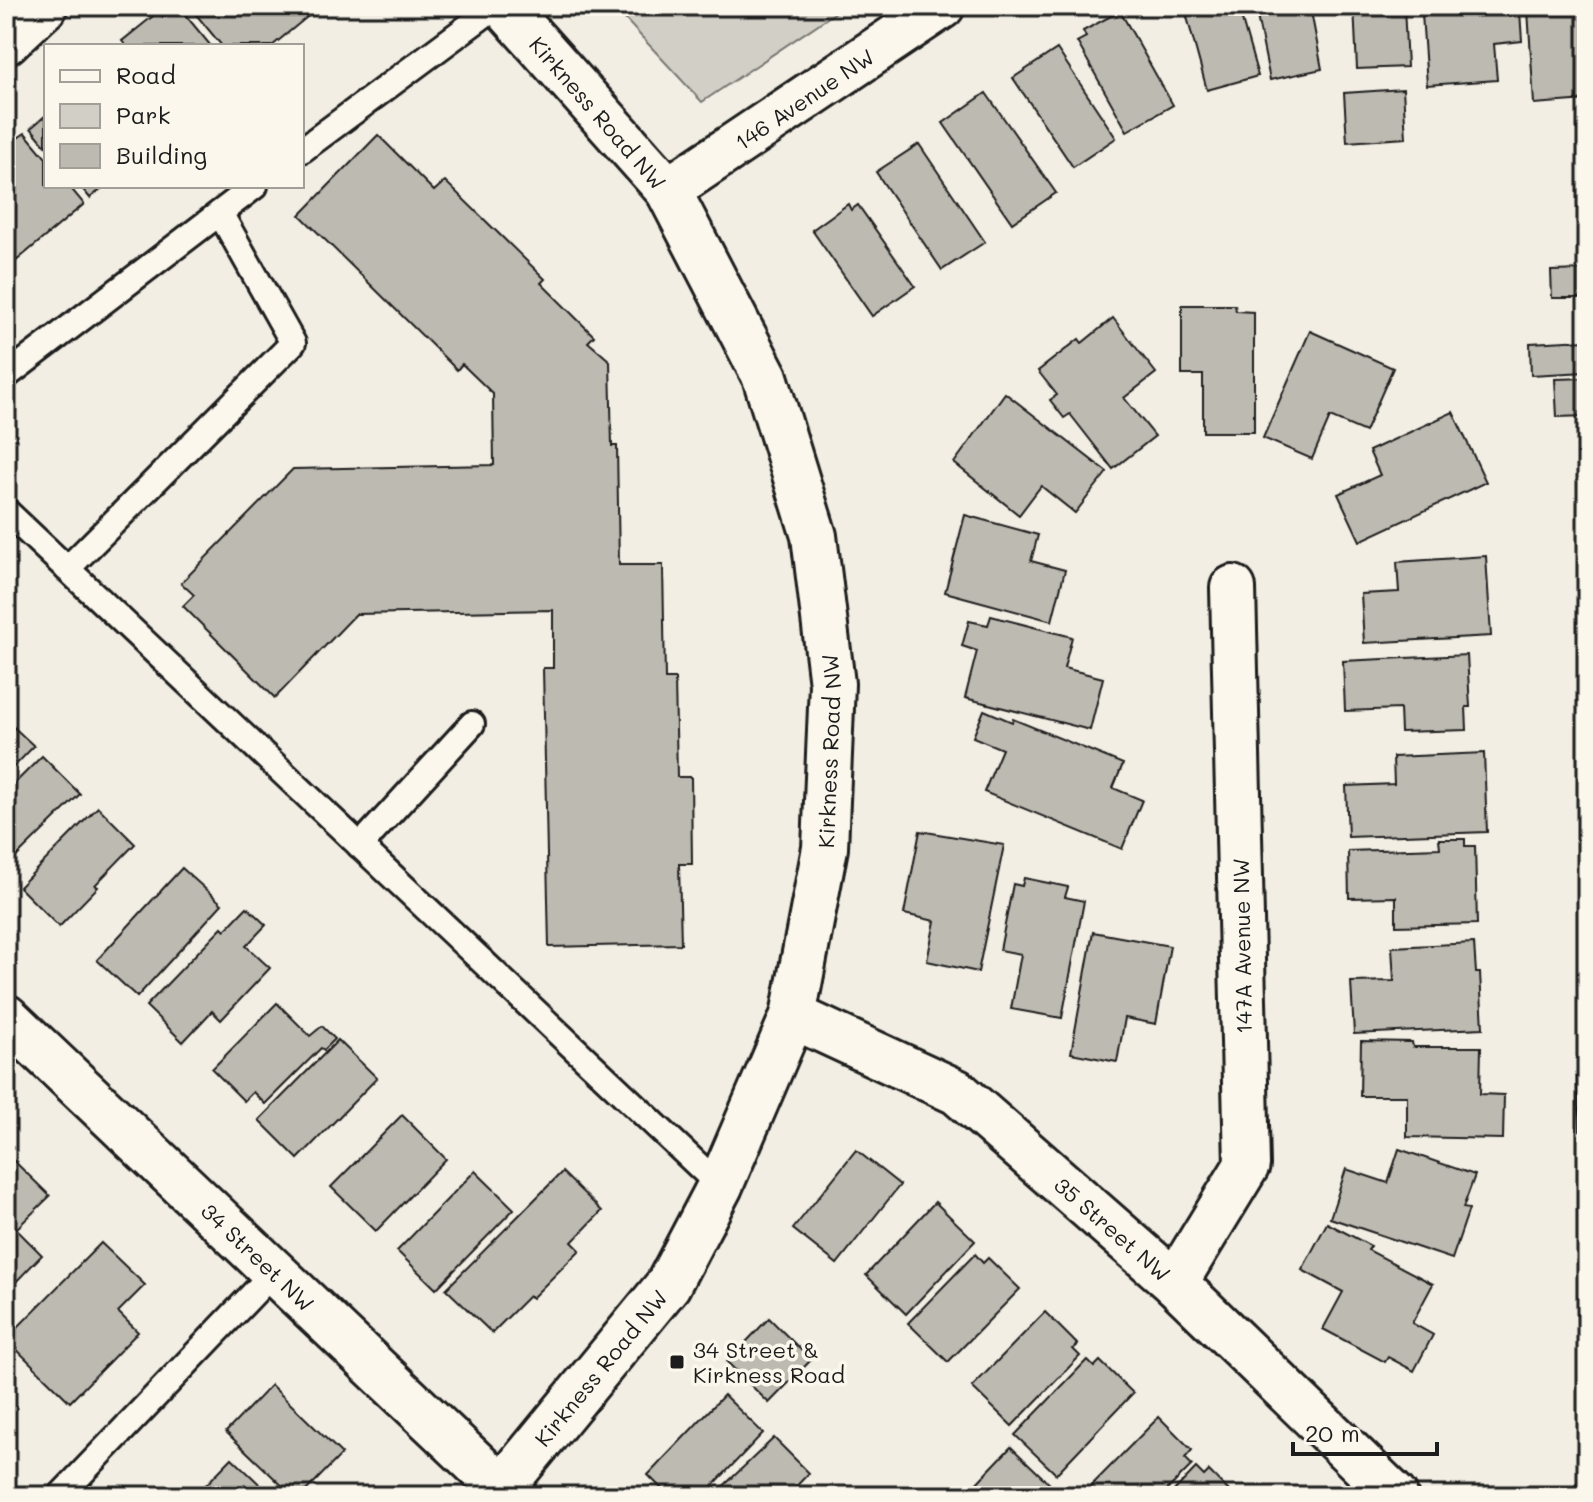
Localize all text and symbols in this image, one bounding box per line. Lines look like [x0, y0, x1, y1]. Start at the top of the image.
street label: Kirkness Road NW [523, 30, 673, 196]
street label: 146 Avenue NW [729, 41, 879, 156]
legend [44, 44, 304, 188]
text: Road [116, 59, 176, 90]
text: Park [116, 99, 170, 130]
text: Building [116, 139, 207, 170]
street label: Kirkness Road NW [811, 652, 847, 849]
street label: 147A Avenue NW [1226, 858, 1258, 1034]
street label: 35 Street NW [1049, 1170, 1177, 1287]
street label: 34 Street NW [196, 1196, 321, 1317]
street label: Kirkness Road NW [527, 1283, 673, 1452]
place label: 34 Street & Kirkness Road [693, 1335, 845, 1389]
marker: 34 Street & Kirkness Road [668, 1353, 686, 1371]
scale bar [1293, 1406, 1437, 1456]
text: 20 m [1305, 1417, 1360, 1448]

